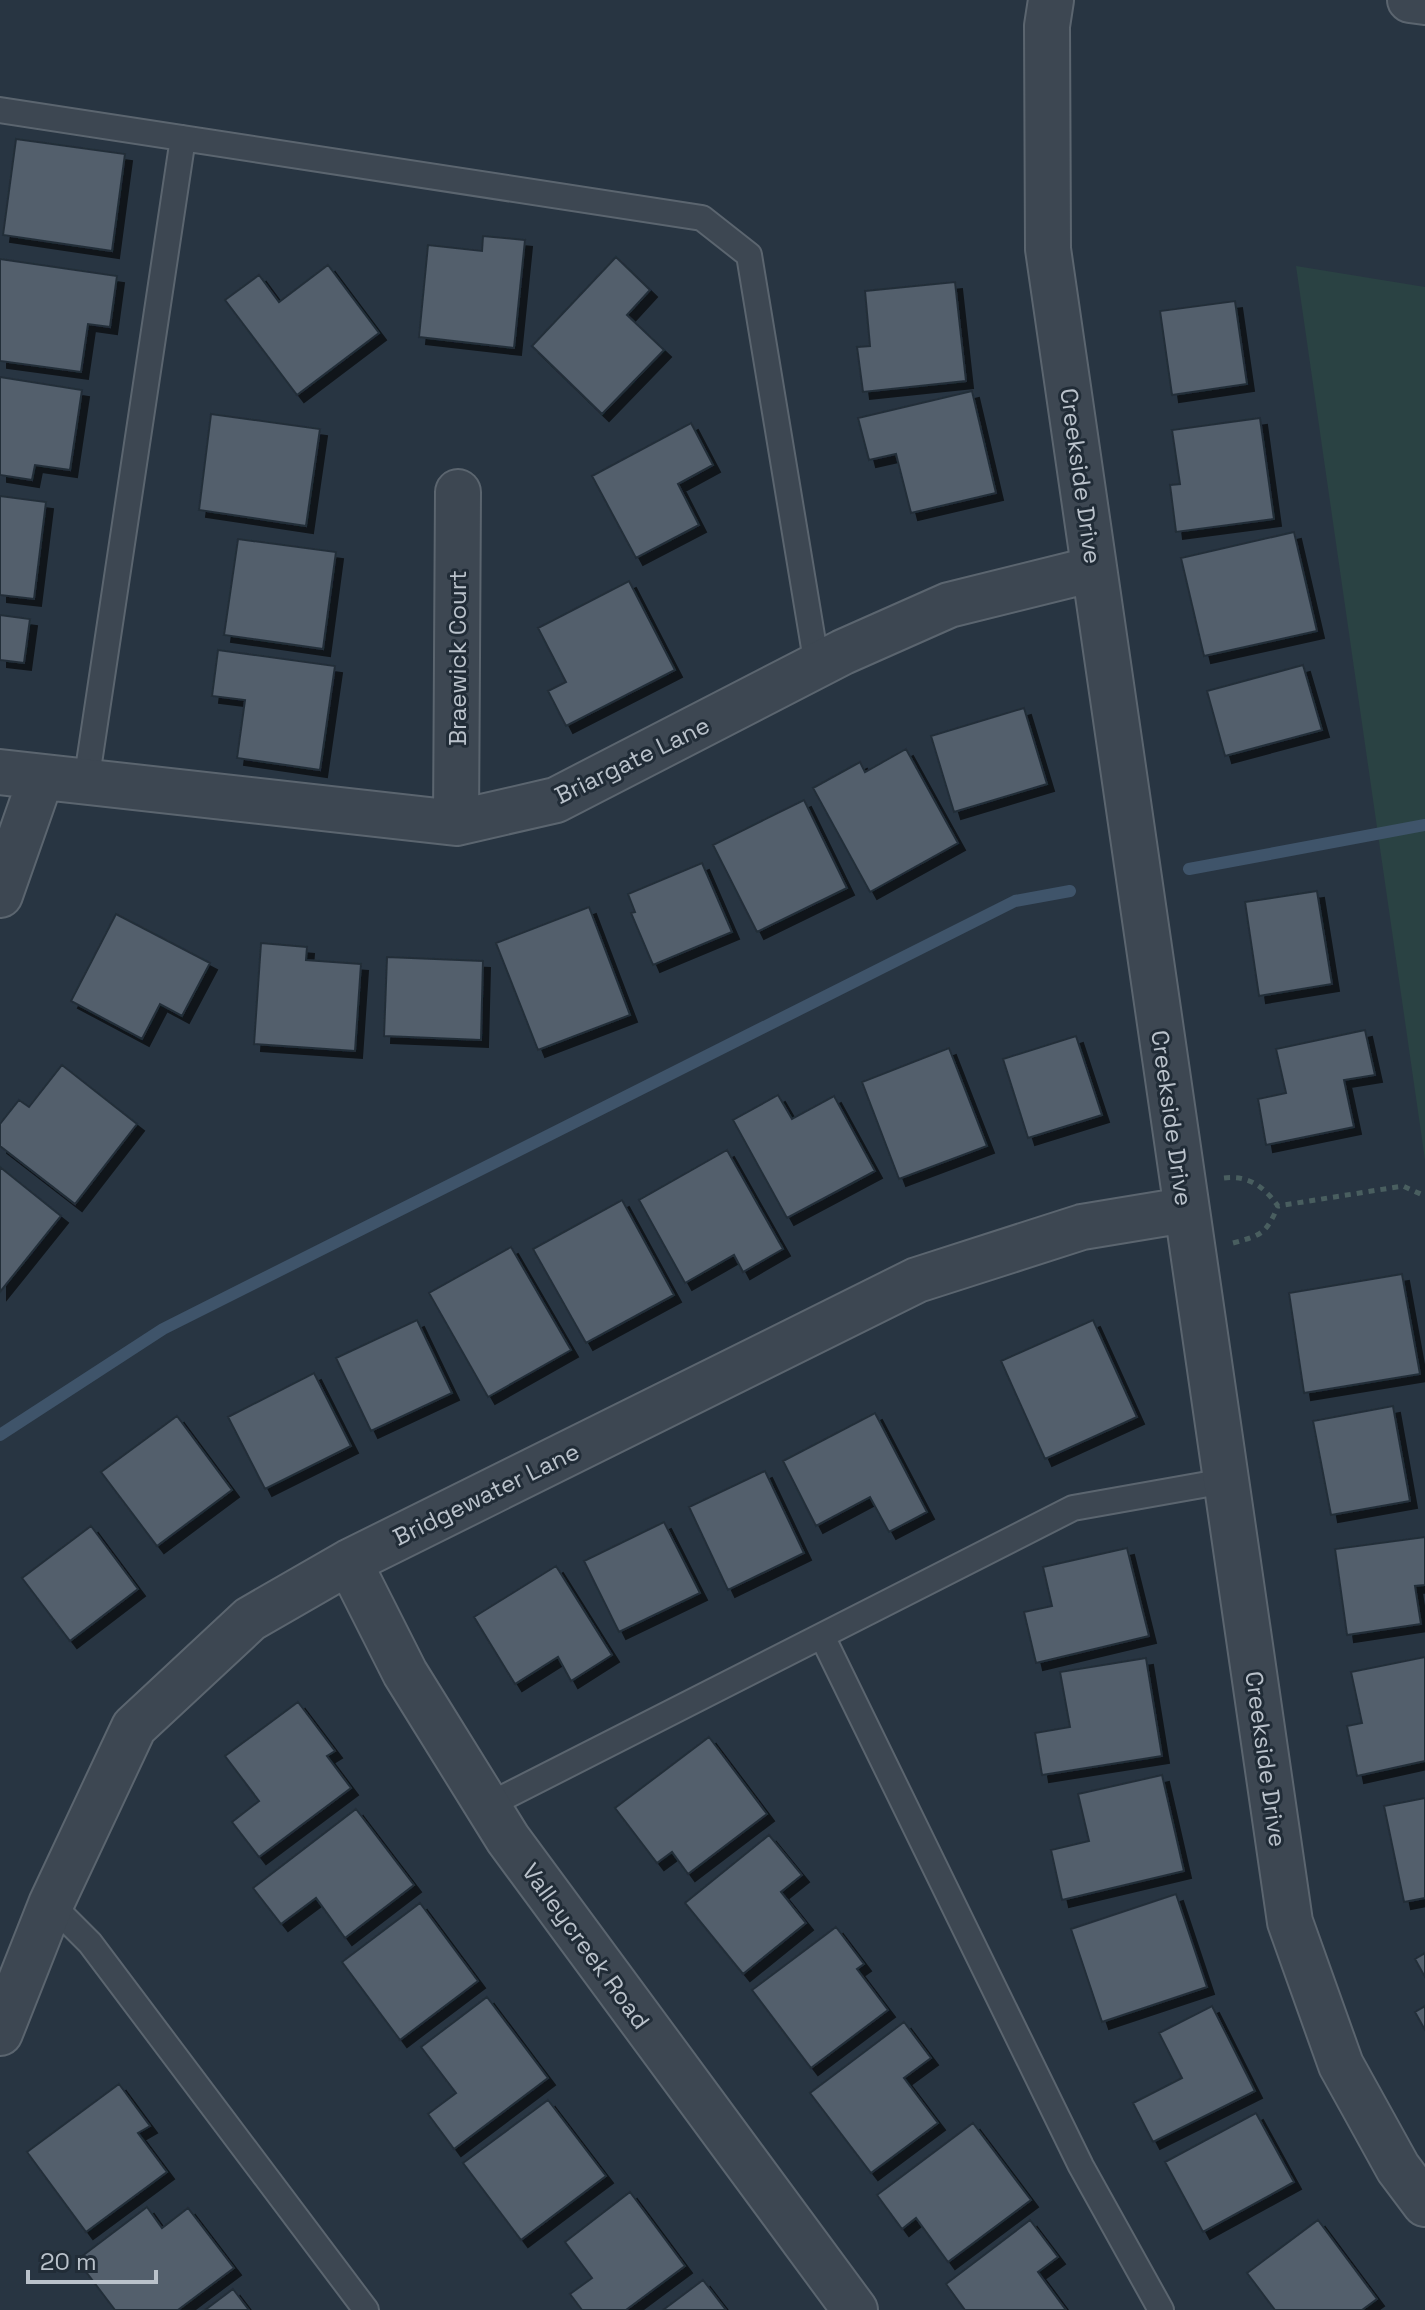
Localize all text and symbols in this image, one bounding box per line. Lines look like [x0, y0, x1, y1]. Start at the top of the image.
street label: Creekside Drive [1053, 386, 1109, 566]
street label: Braewick Court [442, 570, 473, 746]
street label: Briargate Lane [549, 709, 715, 811]
street label: Creekside Drive [1144, 1028, 1200, 1208]
street label: Bridgewater Lane [388, 1435, 584, 1553]
street label: Creekside Drive [1238, 1669, 1294, 1849]
street label: Valleycreek Road [515, 1857, 657, 2035]
scale bar [28, 2234, 156, 2284]
text: 20 m [40, 2246, 97, 2277]

